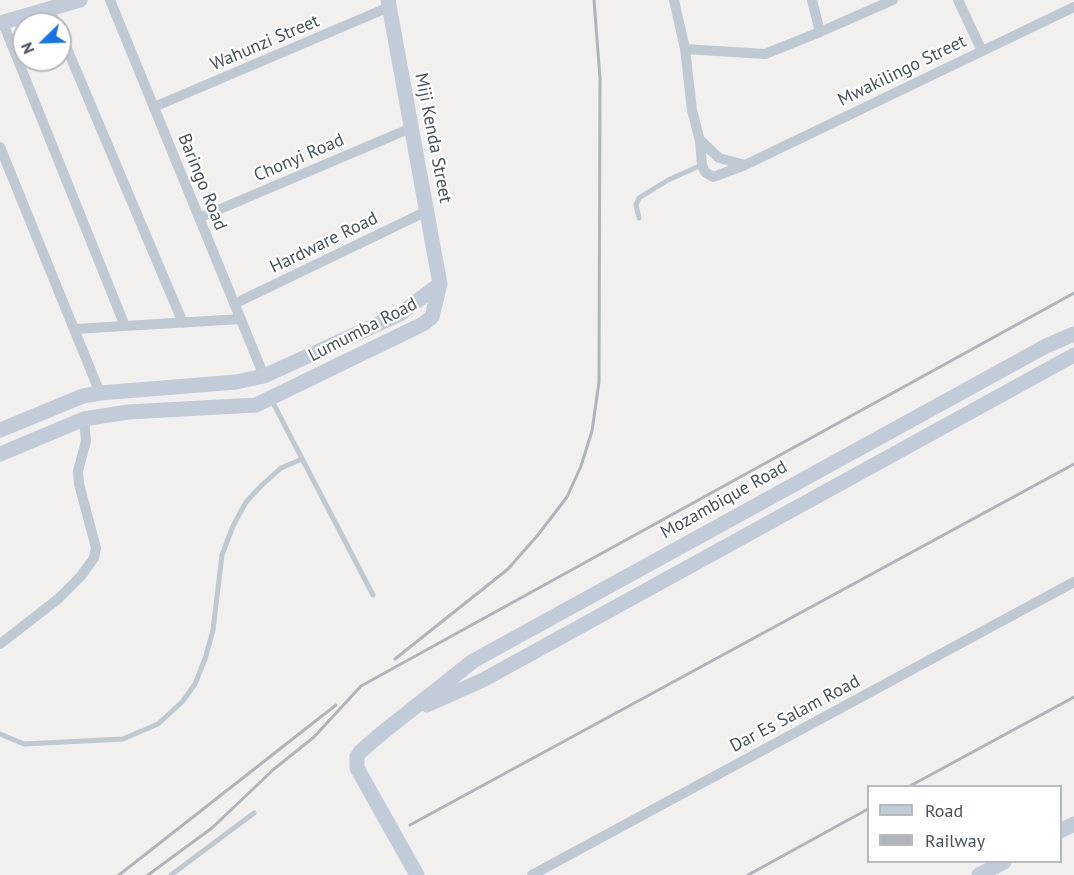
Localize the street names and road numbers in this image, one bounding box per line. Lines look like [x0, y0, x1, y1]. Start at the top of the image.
street label: Wahunzi Street [207, 10, 323, 76]
street label: Mwakilingo Street [834, 31, 970, 111]
street label: Miji Kenda Street [410, 71, 456, 205]
street label: Chonyi Road [251, 129, 347, 187]
street label: Baringo Road [173, 130, 231, 234]
street label: Hardware Road [267, 208, 381, 278]
street label: Lumumba Road [305, 293, 421, 367]
street label: Mozambique Road [657, 456, 791, 544]
street label: Dar Es Salam Road [726, 671, 864, 757]

